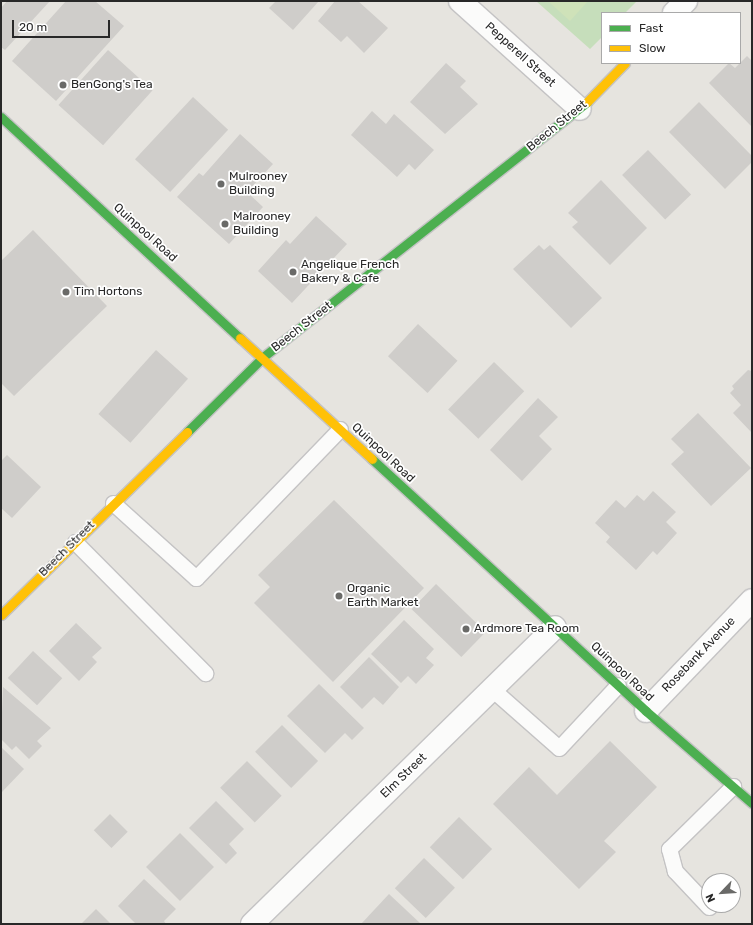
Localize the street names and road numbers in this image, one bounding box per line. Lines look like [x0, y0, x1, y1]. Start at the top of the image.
street label: Pepperell Street [482, 20, 558, 90]
street label: Beech Street [524, 97, 590, 155]
street label: Quinpool Road [110, 201, 180, 265]
street label: Beech Street [269, 299, 335, 355]
street label: Quinpool Road [349, 420, 417, 486]
street label: Beech Street [36, 518, 98, 580]
street label: Rosebank Avenue [659, 614, 739, 696]
street label: Quinpool Road [588, 639, 656, 705]
street label: Elm Street [378, 751, 430, 801]

